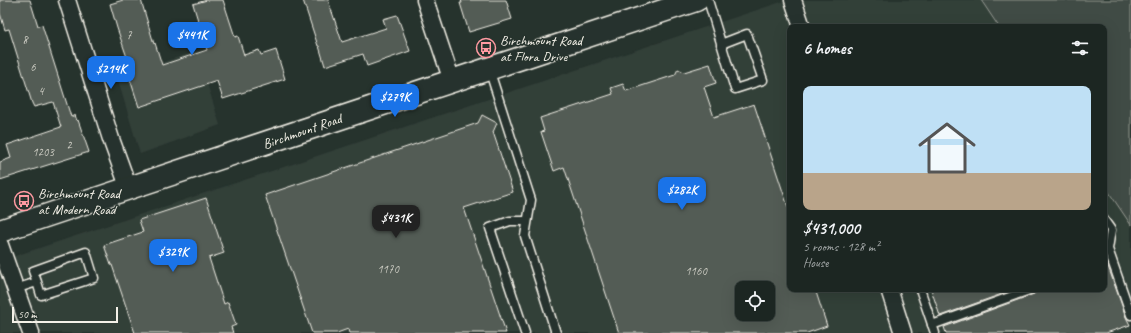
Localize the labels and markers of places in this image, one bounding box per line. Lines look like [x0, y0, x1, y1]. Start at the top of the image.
pin: $441K [164, 22, 220, 56]
place label: Birchmount Road at Flora Drive [500, 32, 585, 65]
bus stop icon: Birchmount Road at Flora Drive [475, 37, 497, 59]
pin: $214K [83, 56, 139, 90]
pin: $279K [367, 84, 423, 118]
pin: $282K [654, 177, 710, 211]
place label: Birchmount Road at Modern Road [38, 185, 123, 218]
bus stop icon: Birchmount Road at Modern Road [13, 190, 35, 212]
pin: $431K [368, 205, 424, 239]
pin: $329K [145, 239, 201, 273]

